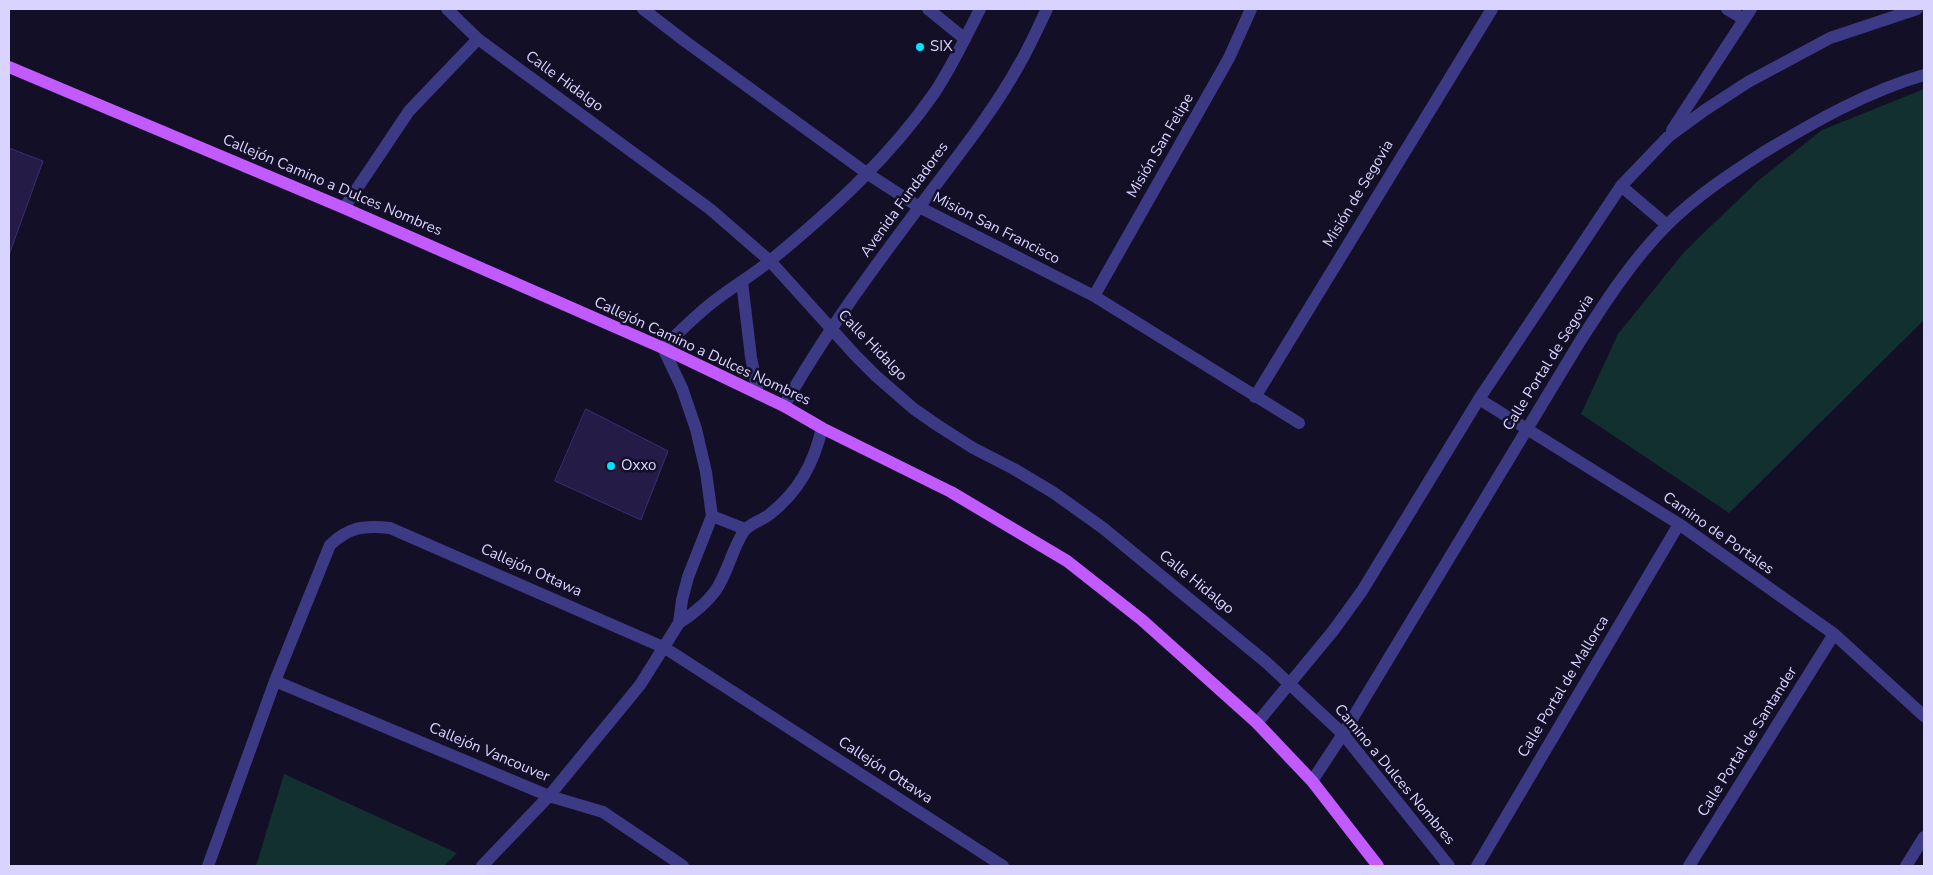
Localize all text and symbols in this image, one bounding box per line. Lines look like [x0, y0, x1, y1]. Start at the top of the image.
place label: SIX [930, 38, 953, 56]
marker: SIX [914, 41, 926, 53]
street label: Calle Hidalgo [522, 48, 606, 116]
street label: Misión San Felipe [1124, 90, 1198, 202]
street label: Callejón Camino a Dulces Nombres [220, 131, 444, 241]
street label: Misión de Segovia [1320, 137, 1398, 251]
street label: Avenida Fundadores [857, 139, 953, 261]
street label: Mision San Francisco [930, 189, 1062, 269]
street label: Calle Portal de Segovia [1500, 292, 1598, 434]
street label: Callejón Camino a Dulces Nombres [591, 294, 813, 410]
street label: Calle Hidalgo [834, 307, 910, 385]
place label: Oxxo [621, 457, 656, 475]
marker: Oxxo [605, 460, 617, 472]
street label: Camino de Portales [1659, 489, 1777, 579]
street label: Callejón Ottawa [478, 541, 584, 601]
street label: Calle Hidalgo [1155, 547, 1237, 619]
street label: Calle Portal de Mallorca [1515, 613, 1613, 761]
street label: Calle Portal de Santander [1694, 664, 1802, 820]
street label: Camino a Dulces Nombres [1330, 701, 1458, 849]
street label: Callejón Vancouver [426, 719, 552, 787]
street label: Callejón Ottawa [834, 734, 936, 808]

